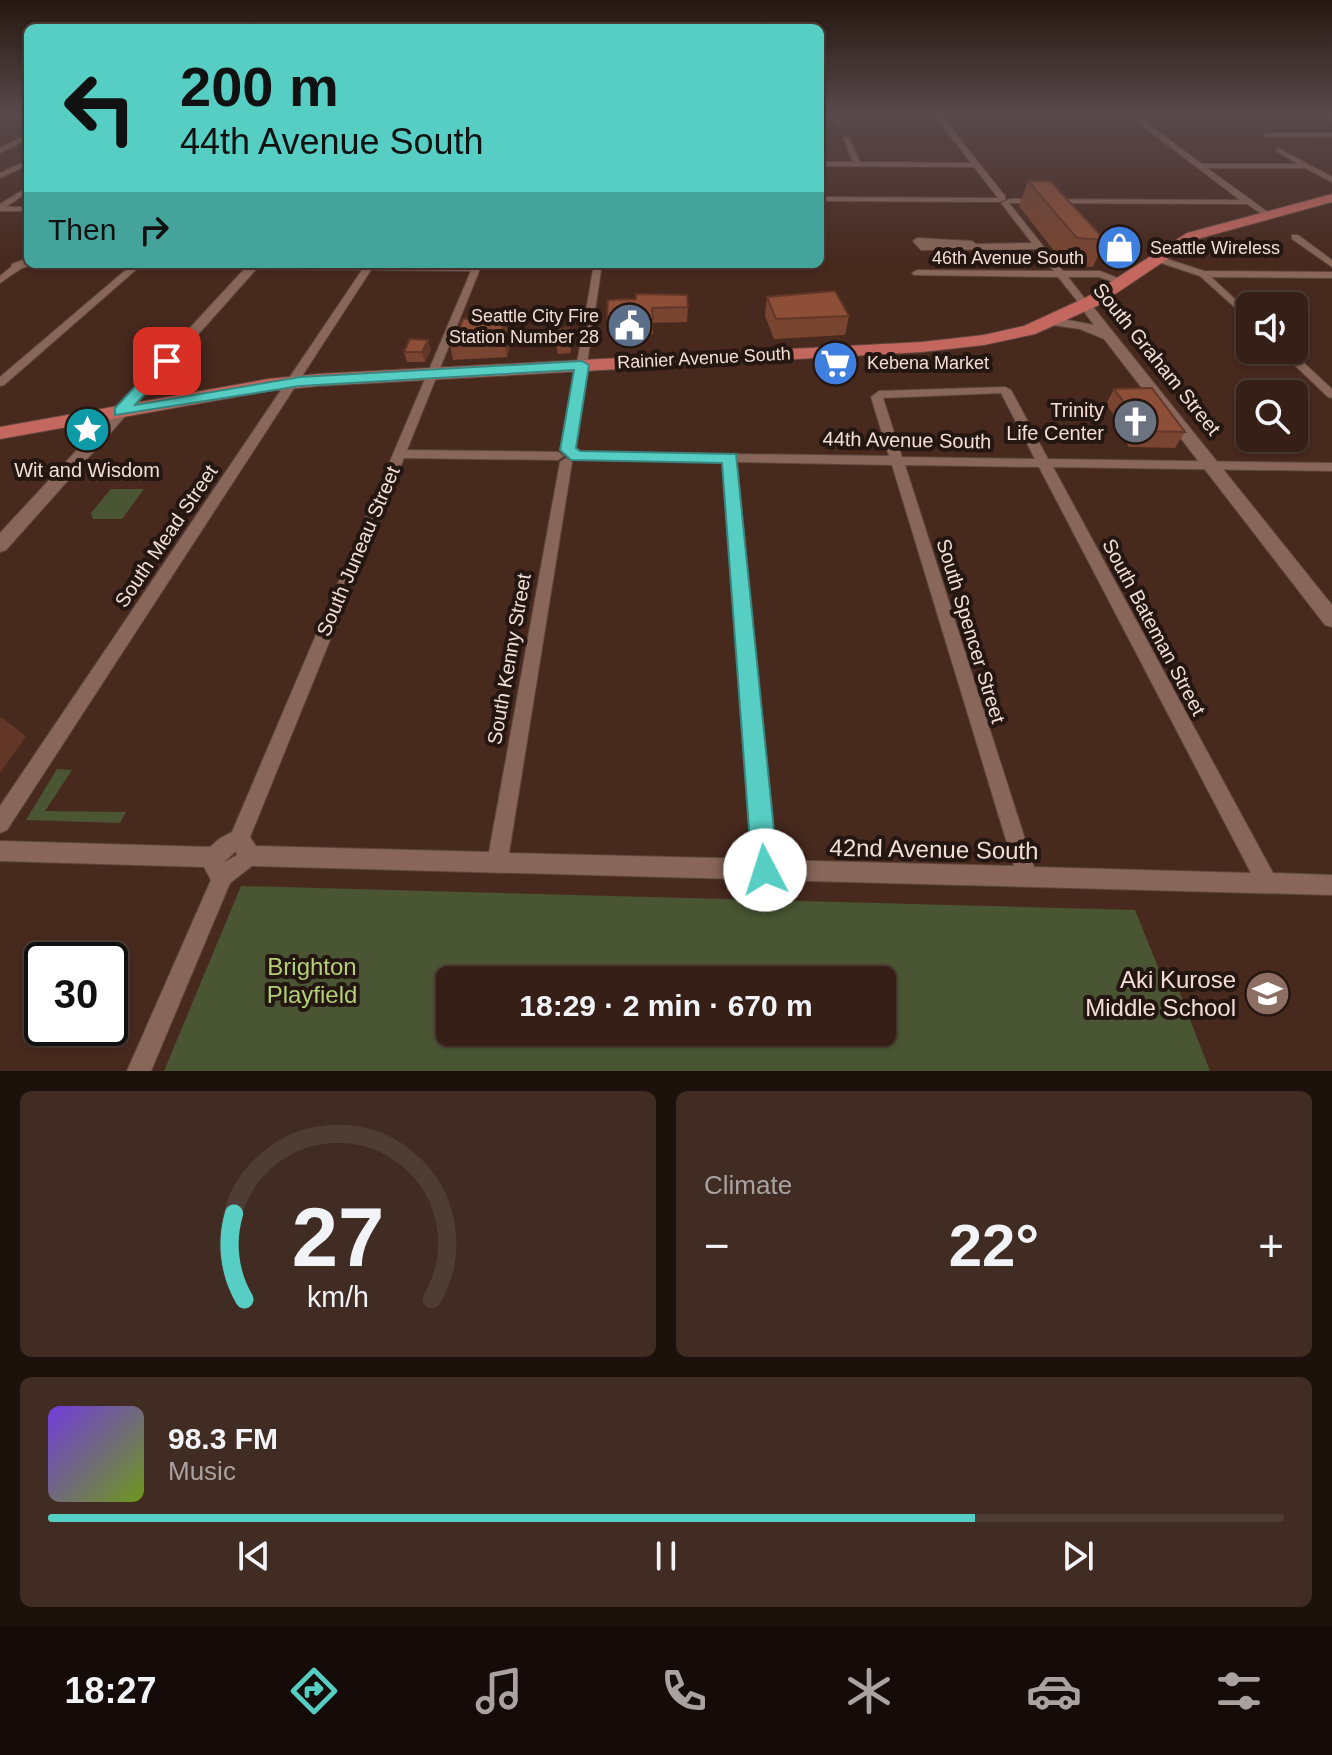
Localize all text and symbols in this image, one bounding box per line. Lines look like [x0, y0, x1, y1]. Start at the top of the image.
text: 200 m [180, 55, 339, 118]
icon: left [48, 56, 152, 160]
text: 44th Avenue South [180, 121, 484, 162]
icon: right [132, 208, 176, 252]
text: Then [48, 213, 116, 246]
shop icon: Seattle Wireless [1095, 224, 1143, 272]
place label: Seattle Wireless [1150, 238, 1280, 258]
street label: 46th Avenue South [932, 248, 1084, 268]
street label: South Graham Street [1089, 279, 1225, 440]
map controls [1236, 292, 1308, 452]
button: sound [1236, 292, 1308, 364]
public building icon: Seattle City Fire Station Number 28 [606, 302, 654, 350]
place label: Seattle City Fire Station Number 28 [449, 306, 599, 347]
pin [133, 327, 201, 395]
icon: arrive [145, 339, 189, 383]
supermarket icon: Kebena Market [812, 339, 860, 387]
street label: Rainier Avenue South [617, 343, 791, 373]
place label: Kebena Market [867, 353, 989, 373]
button: search [1236, 380, 1308, 452]
church icon: Trinity Life Center [1111, 397, 1159, 445]
place label: Trinity Life Center [1006, 399, 1104, 444]
place icon: Wit and Wisdom [63, 406, 111, 454]
street label: 44th Avenue South [822, 428, 992, 452]
place label: Wit and Wisdom [14, 459, 160, 481]
street label: South Mead Street [110, 460, 222, 611]
street label: South Juneau Street [312, 462, 404, 639]
street label: South Bateman Street [1098, 535, 1210, 719]
street label: South Spencer Street [933, 536, 1010, 726]
street label: South Kenny Street [483, 571, 535, 746]
position arrow [723, 828, 807, 912]
street label: 42nd Avenue South [829, 834, 1039, 864]
speed limit sign: 30 [24, 942, 128, 1046]
park label: Brighton Playfield [267, 953, 357, 1008]
place label: Aki Kurose Middle School [1085, 966, 1236, 1021]
school or university icon: Aki Kurose Middle School [1243, 969, 1291, 1017]
text: 18:29 · 2 min · 670 m [519, 989, 813, 1022]
text: Climate [704, 1170, 792, 1200]
text: 27 [292, 1191, 384, 1284]
text: 22° [949, 1212, 1039, 1279]
text: − [704, 1221, 730, 1270]
text: + [1258, 1221, 1284, 1270]
text: km/h [307, 1281, 369, 1313]
text: 98.3 FM [168, 1422, 278, 1455]
text: Music [168, 1456, 236, 1486]
icon: previous [232, 1534, 276, 1578]
icon: pause [644, 1534, 688, 1578]
icon: next [1056, 1534, 1100, 1578]
icon: directions [286, 1663, 342, 1719]
icon: music [471, 1663, 527, 1719]
icon: phone [656, 1663, 712, 1719]
icon: climate [841, 1663, 897, 1719]
icon: car [1026, 1663, 1082, 1719]
icon: filters [1211, 1663, 1267, 1719]
text: 18:27 [65, 1670, 157, 1711]

